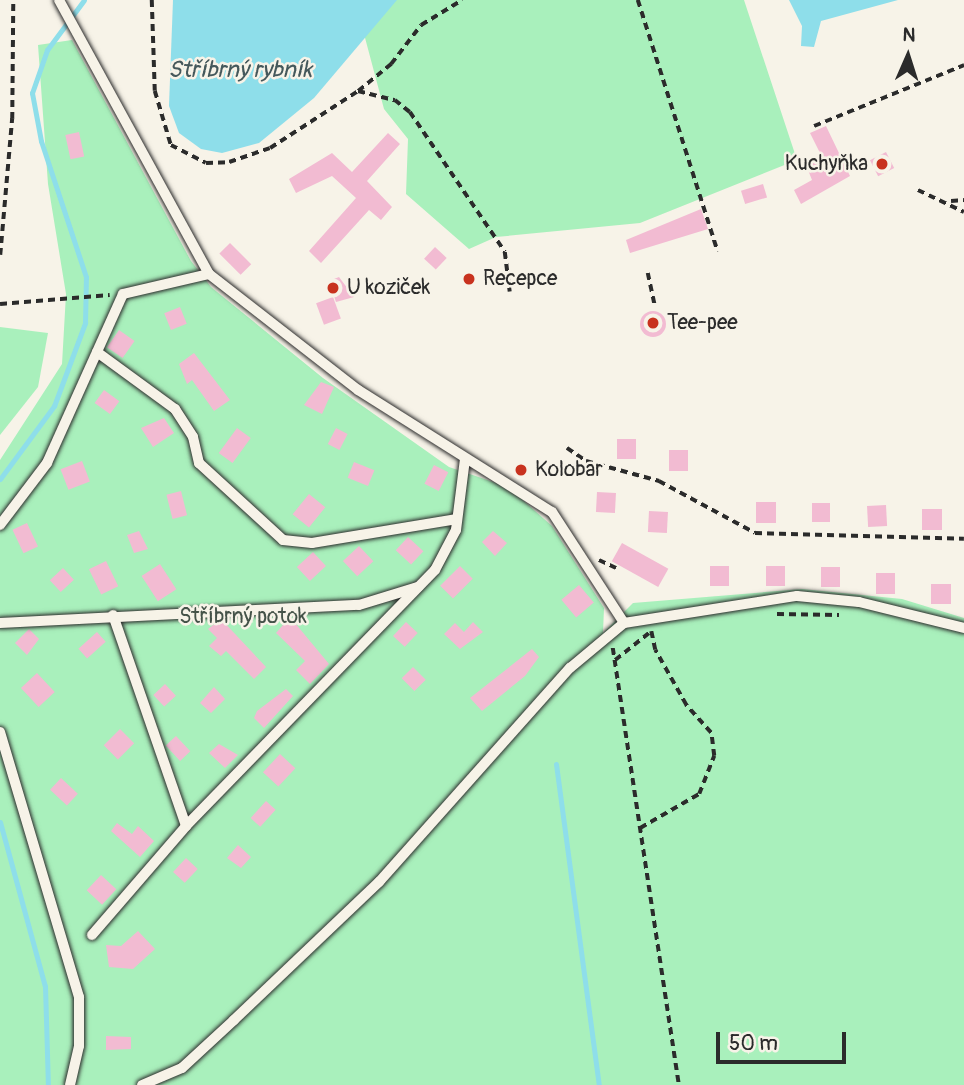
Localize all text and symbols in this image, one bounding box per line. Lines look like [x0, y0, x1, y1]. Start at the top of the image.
north arrow [873, 21, 943, 91]
text: N [902, 23, 916, 47]
water label: Stříbrný rybník [168, 56, 312, 84]
place label: Kuchyňka [785, 151, 868, 177]
marker: Kuchyňka [874, 156, 890, 172]
place label: Recepce [483, 266, 557, 292]
marker: Recepce [461, 271, 477, 287]
place label: U koziček [347, 275, 430, 301]
marker: U koziček [325, 280, 341, 296]
place label: Tee-pee [667, 310, 738, 336]
marker: Tee-pee [645, 315, 661, 331]
place label: Kolobar [535, 457, 603, 483]
marker: Kolobar [513, 462, 529, 478]
park label: Stříbrný potok [179, 604, 307, 630]
scale bar [719, 1018, 848, 1062]
text: 50 m [729, 1030, 778, 1057]

